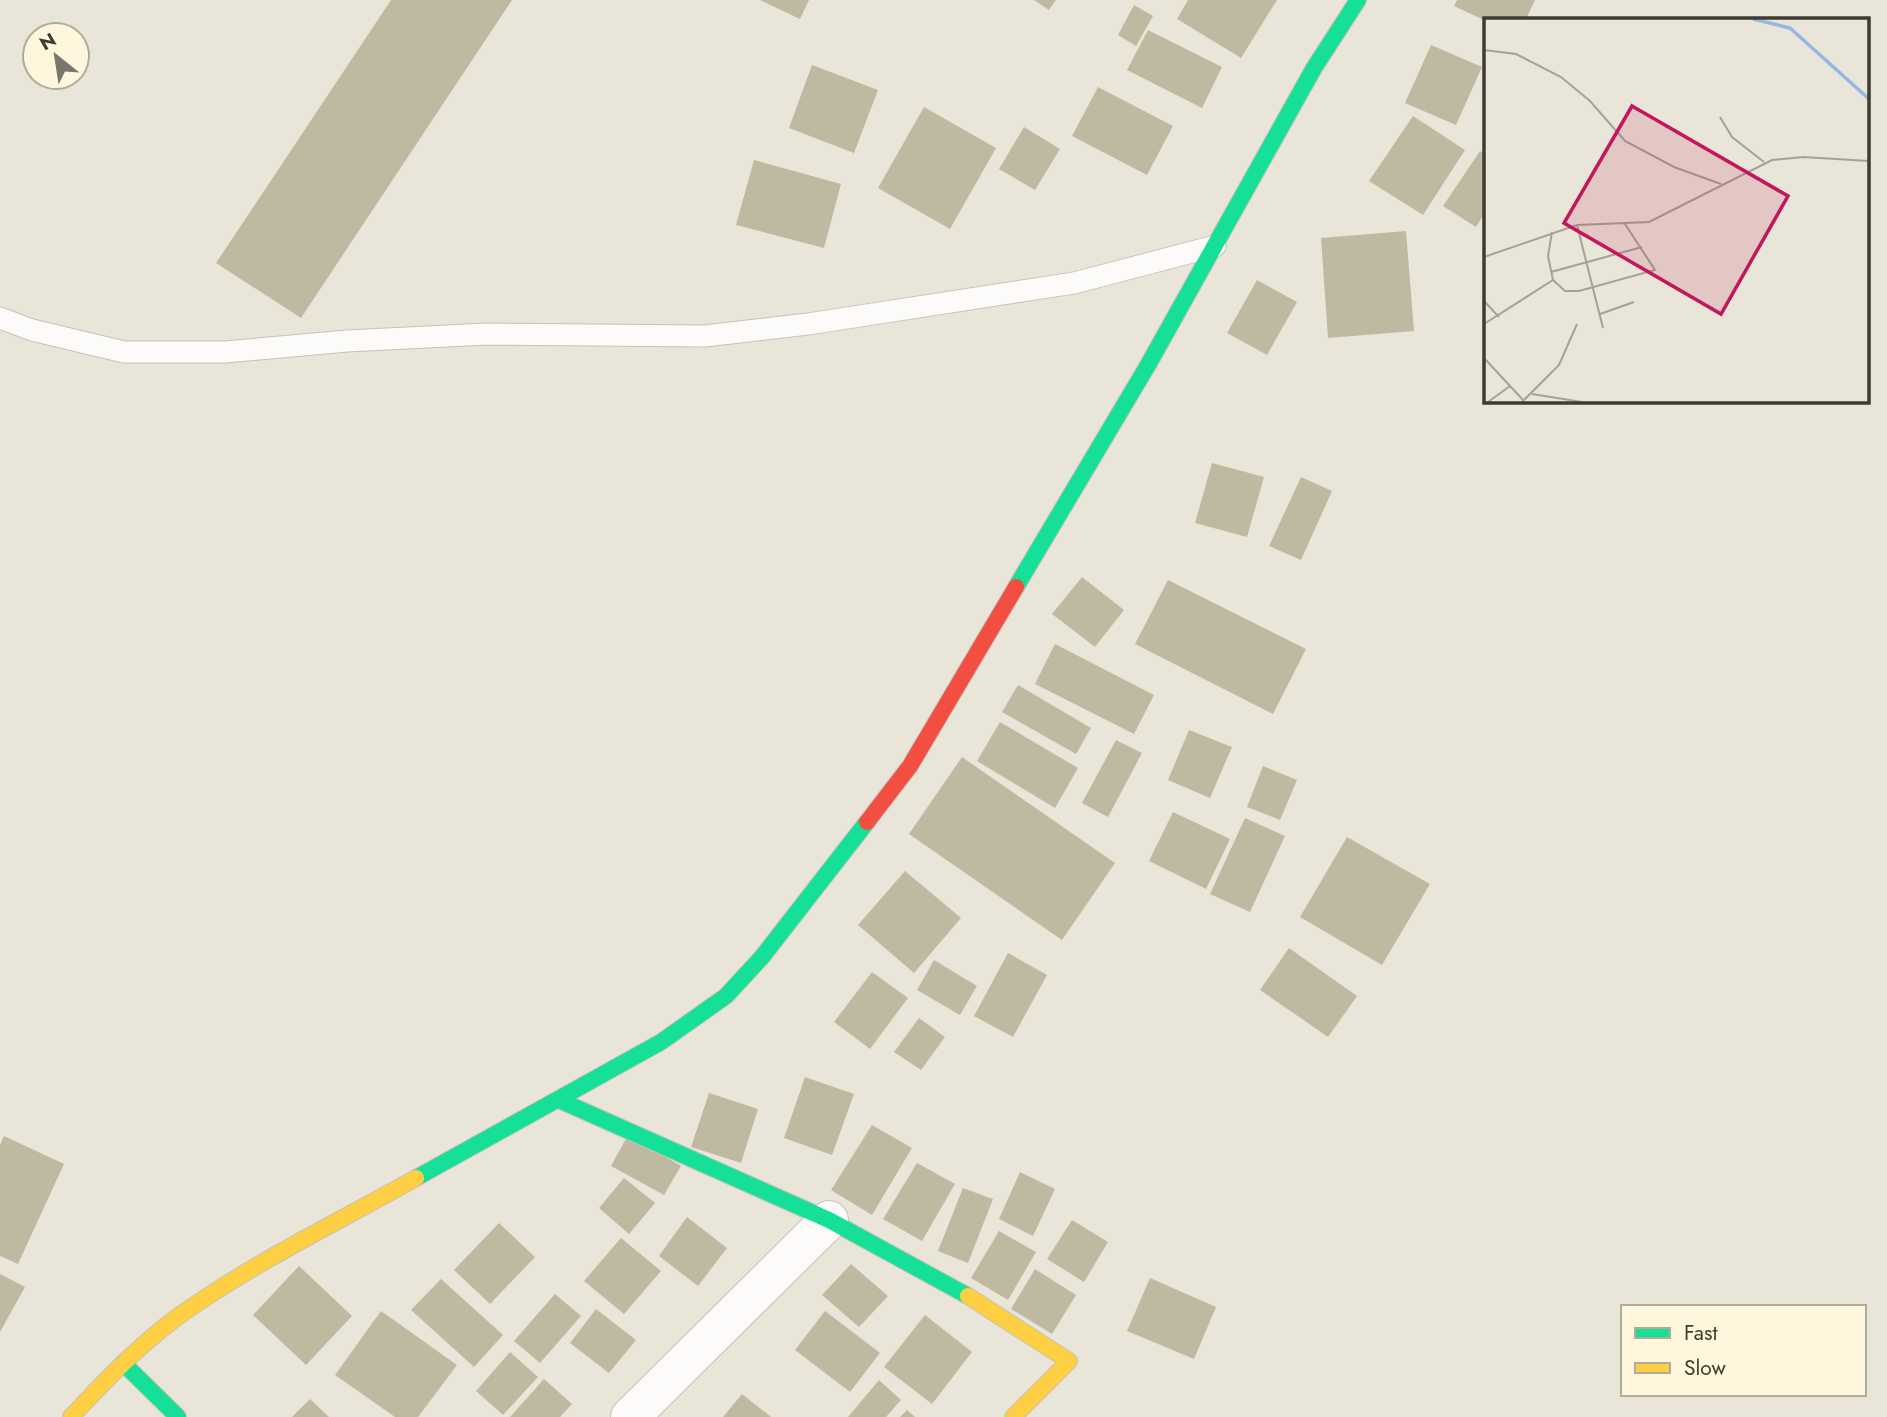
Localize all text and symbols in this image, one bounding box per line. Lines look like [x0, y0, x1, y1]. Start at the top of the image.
inset map [1484, 18, 1870, 402]
north arrow [21, 21, 91, 91]
text: N [34, 26, 61, 57]
legend [1621, 1305, 1866, 1396]
text: Fast [1684, 1318, 1717, 1348]
text: Slow [1684, 1353, 1726, 1383]

